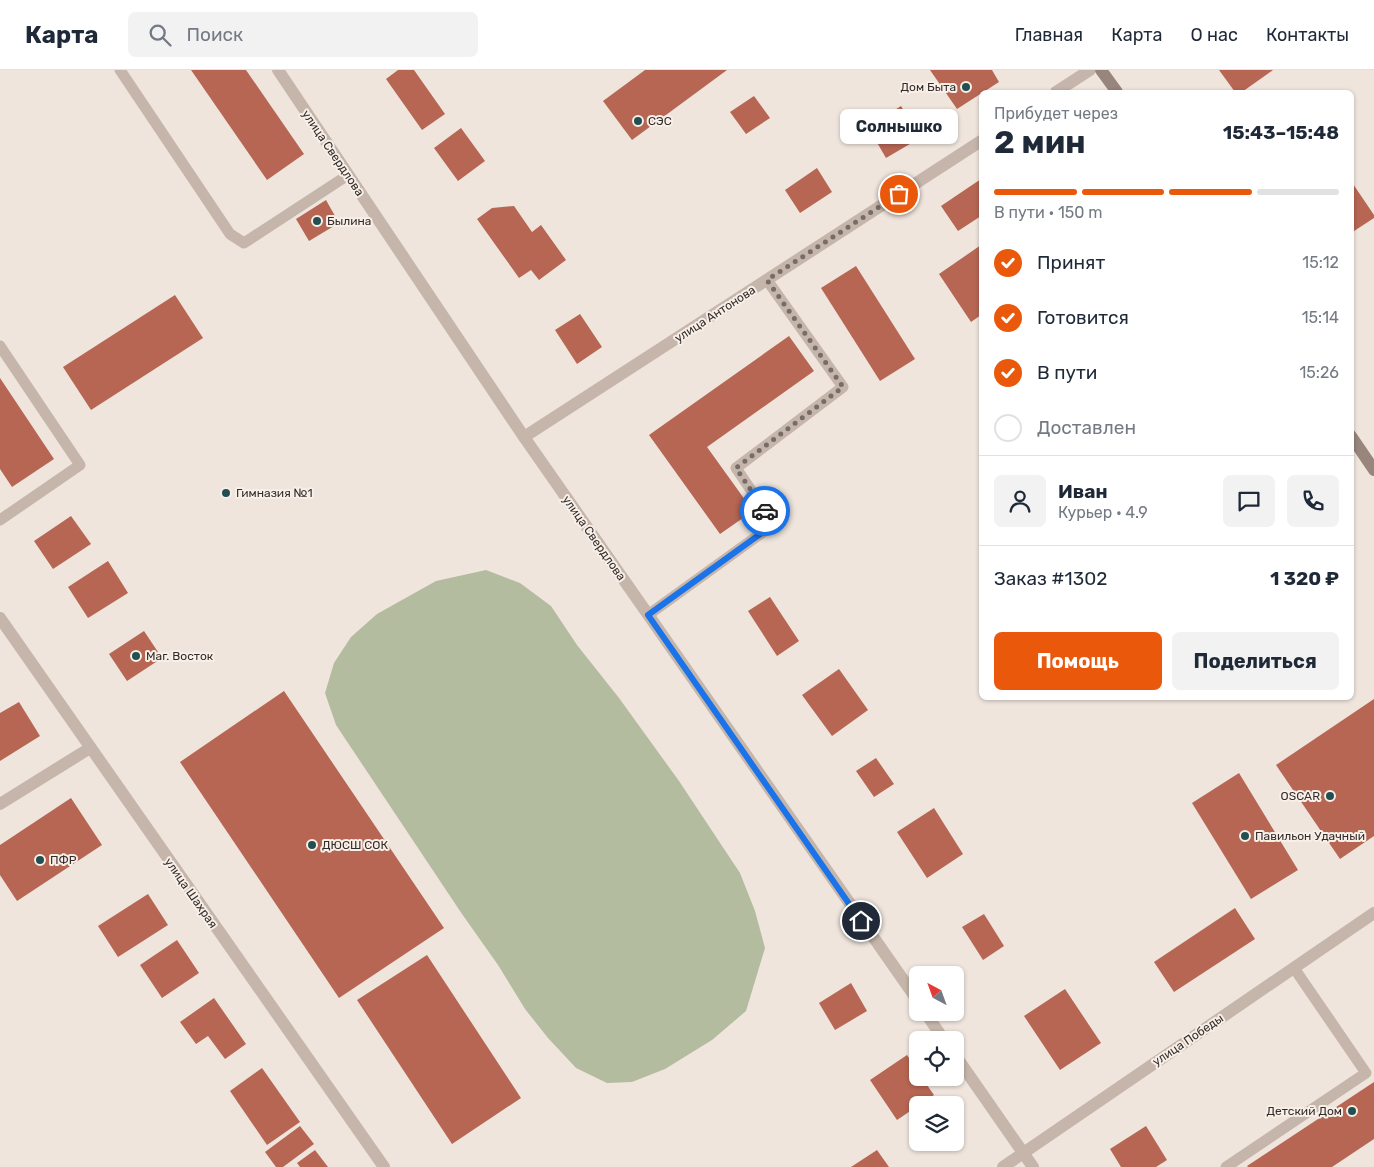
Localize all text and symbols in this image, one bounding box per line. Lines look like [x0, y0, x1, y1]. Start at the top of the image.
search box [128, 12, 478, 57]
text: Карта [25, 21, 98, 49]
icon: search [146, 21, 174, 49]
text: Поиск [186, 23, 243, 46]
text: Главная [1015, 24, 1083, 46]
text: Карта [1111, 24, 1163, 46]
text: О нас [1191, 24, 1238, 46]
text: Контакты [1266, 24, 1349, 46]
place label: Дом Быта [901, 80, 956, 94]
marker: Дом Быта [960, 81, 972, 93]
text: Прибудет через [994, 104, 1118, 123]
street label: улица Свердлова [299, 107, 367, 199]
callout: Солнышко [840, 109, 958, 144]
place label: СЭС [648, 114, 672, 128]
marker: СЭС [632, 115, 644, 127]
text: Солнышко [856, 117, 942, 136]
text: 15:43–15:48 [1223, 121, 1339, 144]
text: 2 мин [994, 123, 1086, 161]
pin [878, 173, 920, 215]
icon: bag [885, 180, 913, 208]
text: В пути · 150 m [994, 203, 1103, 222]
place label: Былина [327, 214, 371, 228]
marker: Былина [311, 215, 323, 227]
icon: check [994, 249, 1022, 277]
text: Принят [1037, 251, 1105, 274]
text: 15:12 [1302, 253, 1339, 272]
street label: улица Антонова [672, 283, 758, 345]
icon: check [994, 304, 1022, 332]
text: Готовится [1037, 306, 1129, 329]
text: 15:14 [1302, 308, 1339, 327]
icon: check [994, 359, 1022, 387]
text: В пути [1037, 361, 1097, 384]
text: 15:26 [1300, 363, 1339, 382]
text: Доставлен [1037, 416, 1136, 439]
button: person [994, 475, 1046, 527]
button: chat [1223, 475, 1275, 527]
button: phone [1287, 475, 1339, 527]
text: Иван [1058, 480, 1108, 503]
place label: Гимназия №1 [236, 486, 313, 500]
courier [740, 486, 790, 536]
marker: Гимназия №1 [220, 487, 232, 499]
street label: улица Свердлова [559, 493, 629, 583]
icon: car [751, 497, 779, 525]
text: Курьер · 4.9 [1058, 503, 1148, 522]
text: Заказ #1302 [994, 567, 1107, 590]
text: 1 320 ₽ [1270, 567, 1339, 590]
button: Помощь [994, 632, 1162, 690]
button: Поделиться [1172, 632, 1339, 690]
place label: Маг. Восток [146, 649, 214, 663]
marker: Маг. Восток [130, 650, 142, 662]
place label: OSCAR [1281, 789, 1320, 803]
marker: OSCAR [1324, 790, 1336, 802]
place label: Павильон Удачный [1255, 829, 1365, 843]
marker: Павильон Удачный [1239, 830, 1251, 842]
place label: ДЮСШ СОК [322, 838, 388, 852]
marker: ДЮСШ СОК [306, 839, 318, 851]
place label: ПФР [50, 853, 77, 867]
marker: ПФР [34, 854, 46, 866]
street label: улица Шахрая [162, 855, 220, 931]
pin [840, 900, 882, 942]
icon: home [847, 907, 875, 935]
north arrow [909, 966, 964, 1021]
map controls [909, 966, 964, 1151]
street label: улица Победы [1150, 1011, 1226, 1069]
button: locate [909, 1031, 964, 1086]
button: layers [909, 1096, 964, 1151]
place label: Детский Дом [1266, 1104, 1342, 1118]
marker: Детский Дом [1346, 1105, 1358, 1117]

